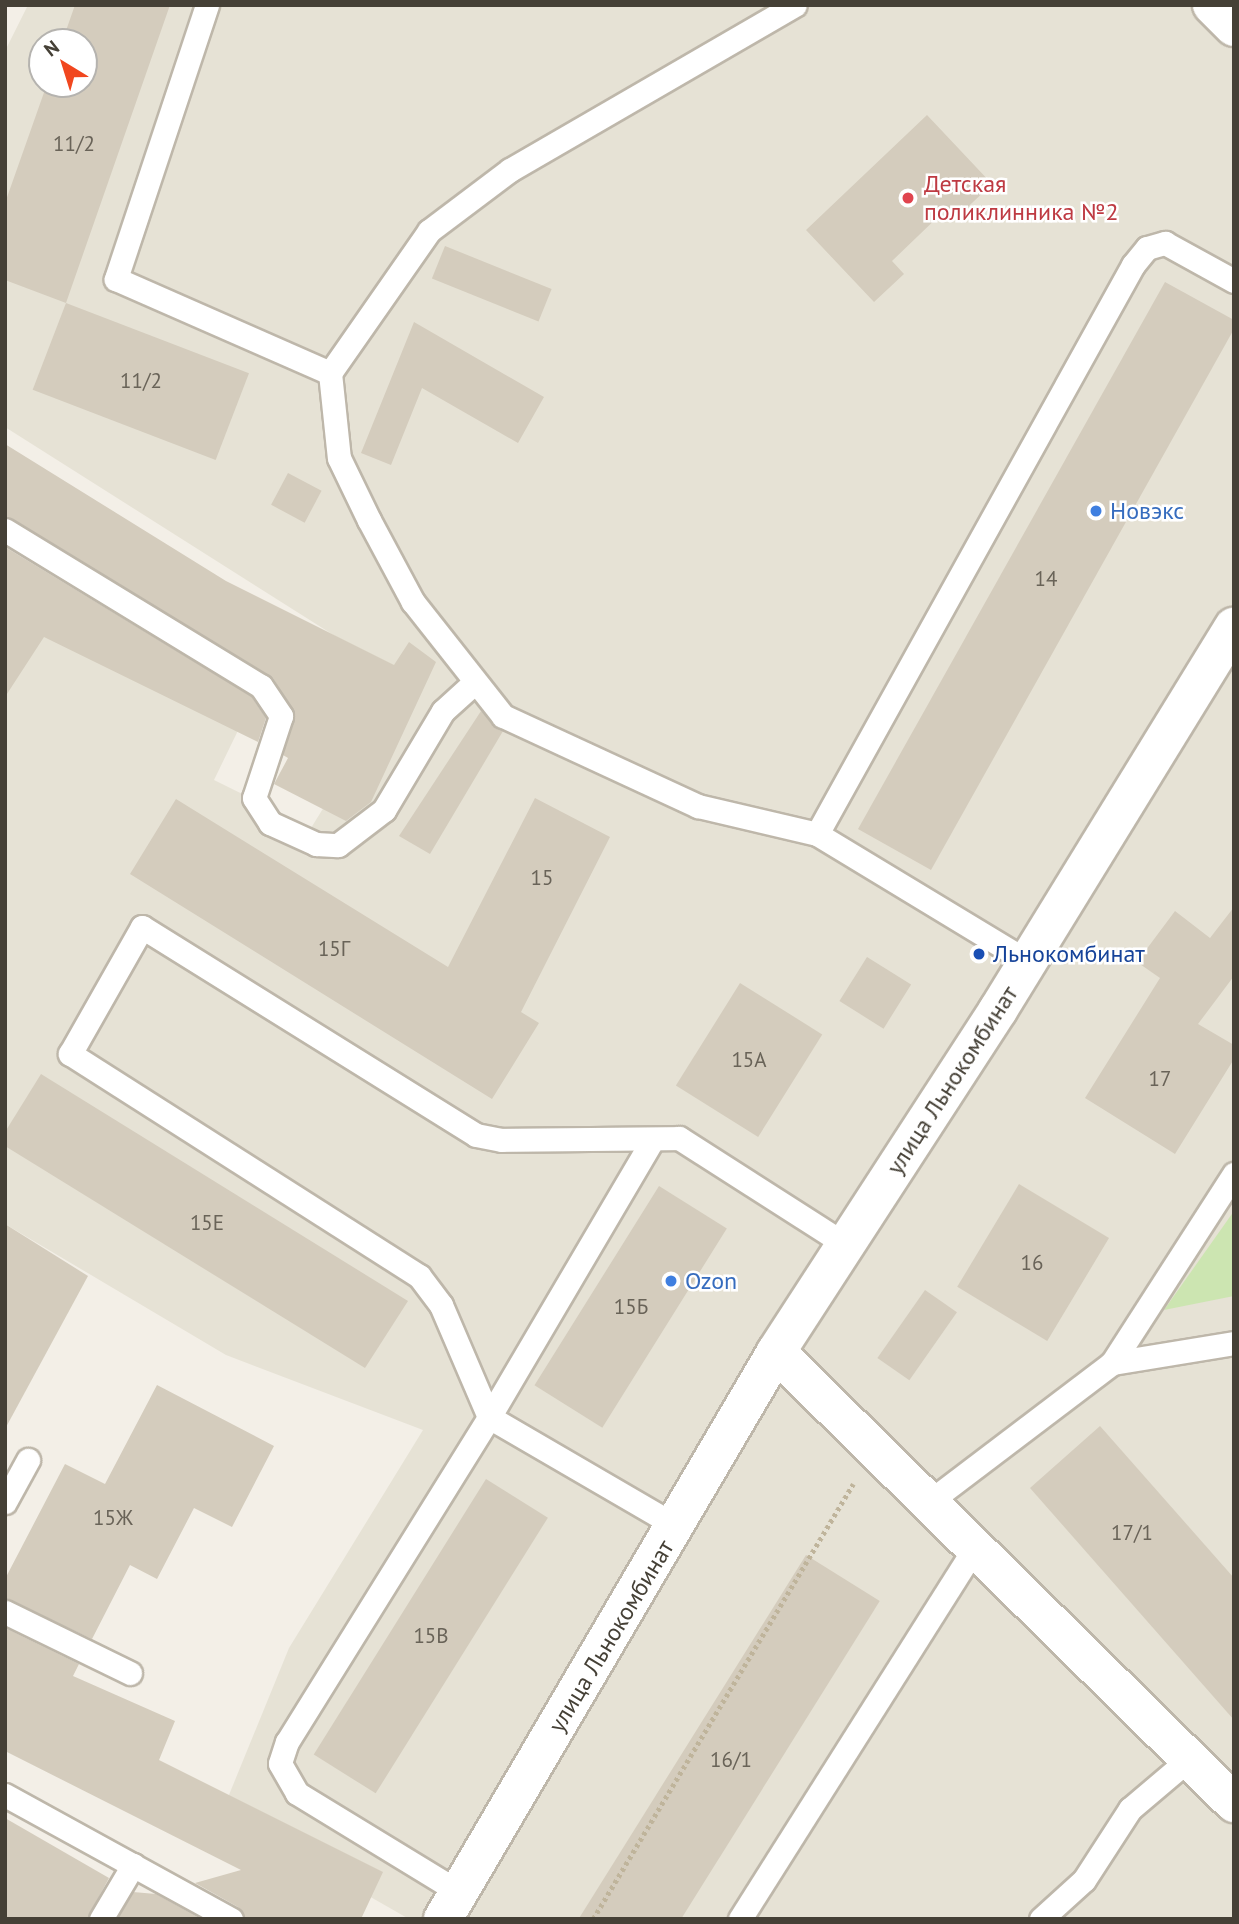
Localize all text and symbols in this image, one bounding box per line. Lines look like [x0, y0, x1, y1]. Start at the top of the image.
north arrow [28, 28, 98, 98]
text: N [39, 35, 64, 61]
house number: 11/2 [53, 131, 95, 157]
place label: Детская поликлинника №2 [924, 170, 1119, 226]
marker: Детская поликлинника №2 [898, 188, 918, 208]
house number: 11/2 [120, 368, 162, 394]
place label: Новэкс [1110, 497, 1184, 525]
marker: Новэкс [1088, 503, 1104, 519]
house number: 14 [1035, 566, 1057, 592]
house number: 15 [531, 865, 553, 891]
house number: 15Г [318, 936, 350, 962]
place label: Льнокомбинат [993, 940, 1145, 968]
marker: Льнокомбинат [971, 946, 987, 962]
street label: улица Льнокомбинат [880, 980, 1024, 1180]
house number: 15А [731, 1047, 767, 1073]
house number: 17 [1149, 1066, 1171, 1092]
house number: 15Е [190, 1210, 224, 1236]
house number: 16 [1021, 1250, 1043, 1276]
place label: Ozon [685, 1267, 737, 1295]
marker: Ozon [663, 1273, 679, 1289]
house number: 15Б [614, 1294, 648, 1320]
house number: 15Ж [93, 1505, 133, 1531]
house number: 17/1 [1111, 1520, 1153, 1546]
street label: улица Льнокомбинат [542, 1535, 680, 1737]
house number: 15В [413, 1623, 449, 1649]
house number: 16/1 [710, 1747, 752, 1773]

